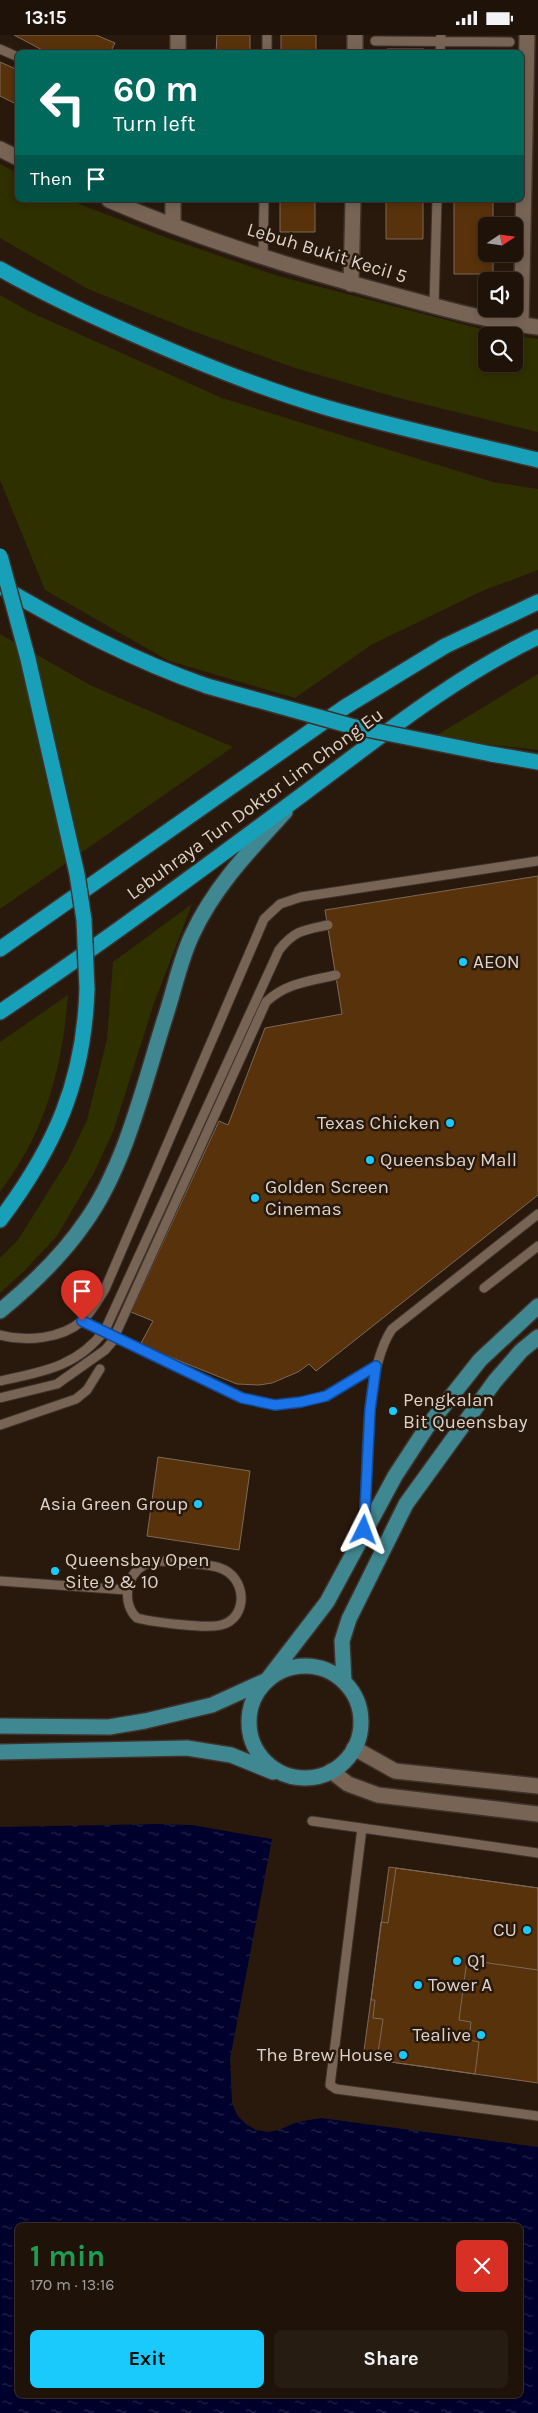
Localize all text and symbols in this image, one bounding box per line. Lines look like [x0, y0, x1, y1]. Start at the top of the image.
text: 13:15 [25, 7, 67, 29]
text: 60 m [113, 69, 198, 110]
icon: left [30, 70, 95, 135]
text: Turn left [113, 111, 196, 137]
icon: arrive [82, 165, 110, 193]
text: Then [30, 168, 72, 190]
north arrow [478, 217, 522, 263]
map controls [478, 217, 523, 372]
street label: Lebuh Bukit Kecil 5 [244, 218, 410, 288]
button: sound [478, 272, 523, 317]
button: search [478, 327, 523, 372]
street label: Lebuhraya Tun Doktor Lim Chong Eu [123, 704, 387, 904]
place label: AEON [473, 951, 520, 973]
marker: AEON [457, 956, 469, 968]
place label: Texas Chicken [317, 1112, 440, 1134]
marker: Texas Chicken [444, 1117, 456, 1129]
place label: Queensbay Mall [380, 1149, 517, 1171]
marker: Queensbay Mall [364, 1154, 376, 1166]
place label: Golden Screen Cinemas [265, 1176, 389, 1220]
marker: Golden Screen Cinemas [249, 1192, 261, 1204]
pin [61, 1270, 103, 1321]
icon: arrive [68, 1277, 96, 1305]
place label: Pengkalan Bit Queensbay [403, 1389, 528, 1433]
marker: Pengkalan Bit Queensbay [387, 1405, 399, 1417]
place label: Asia Green Group [40, 1493, 188, 1515]
marker: Asia Green Group [192, 1498, 204, 1510]
position arrow [337, 1503, 389, 1555]
place label: Queensbay Open Site 9 & 10 [65, 1549, 210, 1593]
marker: Queensbay Open Site 9 & 10 [49, 1565, 61, 1577]
place label: CU [493, 1919, 517, 1941]
marker: CU [521, 1924, 533, 1936]
place label: Q1 [467, 1950, 486, 1972]
marker: Q1 [451, 1955, 463, 1967]
place label: Tower A [428, 1974, 492, 1996]
marker: Tower A [412, 1979, 424, 1991]
place label: Tealive [412, 2024, 471, 2046]
marker: Tealive [475, 2029, 487, 2041]
place label: The Brew House [257, 2044, 393, 2066]
marker: The Brew House [397, 2049, 409, 2061]
text: 1 min [30, 2238, 105, 2274]
button: close [456, 2240, 508, 2292]
text: 170 m · 13:16 [30, 2275, 114, 2294]
button: Exit [30, 2330, 264, 2388]
button: Share [274, 2330, 508, 2388]

